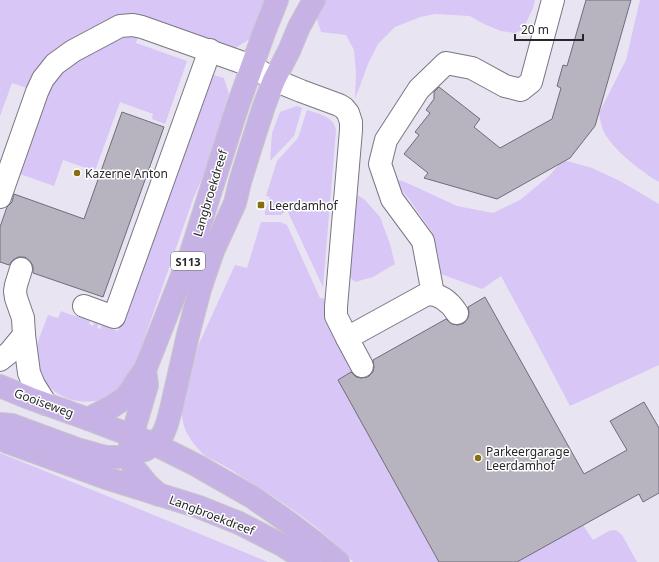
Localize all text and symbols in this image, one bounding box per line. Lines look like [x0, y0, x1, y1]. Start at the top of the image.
scale bar [515, 16, 583, 42]
text: 20 m [521, 21, 549, 38]
street label: Langbroekdreef [189, 147, 232, 239]
place label: Kazerne Anton [85, 165, 168, 182]
marker: Kazerne Anton [72, 168, 82, 178]
place label: Leerdamhof [269, 197, 339, 214]
marker: Leerdamhof [256, 200, 266, 210]
road number: S113 [171, 252, 205, 270]
street label: Gooiseweg [12, 384, 76, 422]
place label: Parkeergarage Leerdamhof [486, 443, 570, 474]
marker: Parkeergarage Leerdamhof [473, 453, 483, 463]
street label: Langbroekdreef [167, 491, 258, 539]

